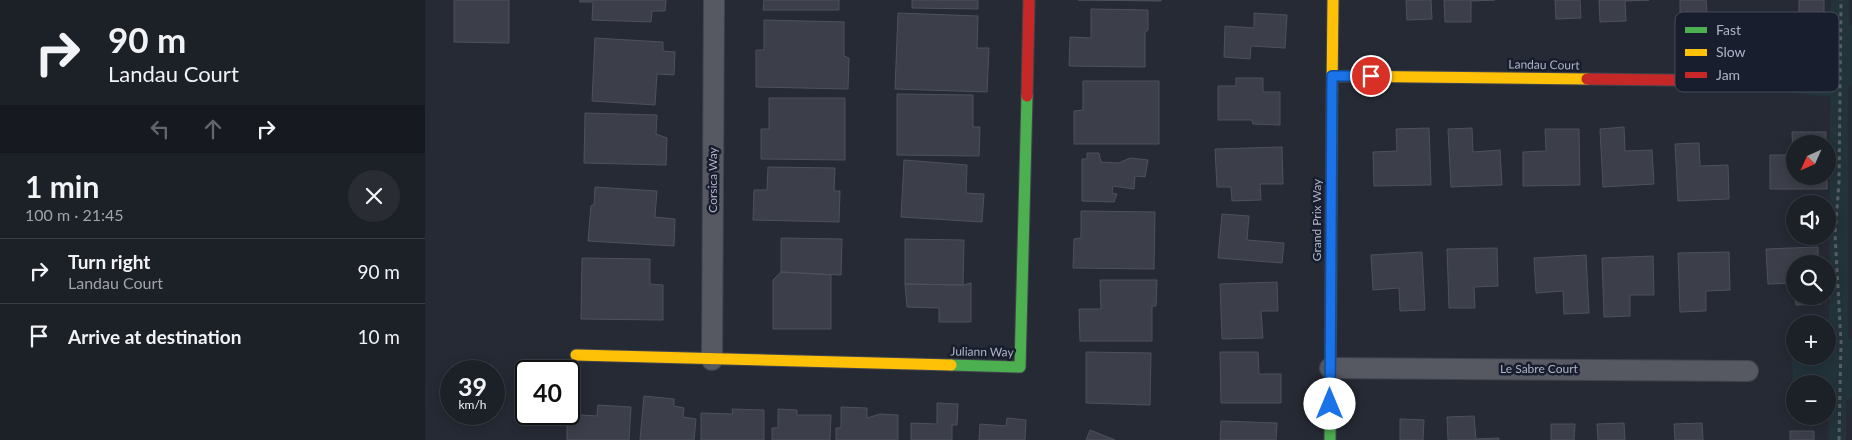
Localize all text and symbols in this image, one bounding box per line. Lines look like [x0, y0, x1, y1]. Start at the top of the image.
legend [1675, 12, 1839, 92]
text: 90 m [108, 18, 186, 60]
icon: right [25, 20, 90, 85]
text: Fast [1716, 21, 1741, 38]
text: Slow [1716, 43, 1746, 60]
pin [1350, 55, 1392, 97]
street label: Landau Court [1508, 56, 1580, 73]
text: Landau Court [108, 60, 239, 87]
icon: arrive [1357, 62, 1385, 90]
text: Jam [1716, 66, 1740, 83]
icon: left [146, 115, 174, 143]
icon: ahead [199, 115, 227, 143]
icon: right [252, 115, 280, 143]
north arrow [1786, 135, 1836, 185]
map controls [1786, 135, 1836, 425]
street label: Corsica Way [705, 146, 720, 213]
text: 1 min [25, 168, 99, 204]
button: close [348, 170, 400, 222]
street label: Grand Prix Way [1309, 178, 1324, 261]
button: sound [1786, 195, 1836, 245]
text: 100 m · 21:45 [25, 205, 124, 224]
text: Turn right [68, 250, 150, 273]
button: search [1786, 255, 1836, 305]
icon: right [25, 257, 53, 285]
text: 90 m [357, 260, 400, 283]
text: Landau Court [68, 273, 163, 292]
button: + [1786, 315, 1836, 365]
icon: arrive [25, 322, 53, 350]
text: Arrive at destination [68, 325, 241, 348]
text: 10 m [357, 325, 400, 348]
street label: Juliann Way [950, 343, 1015, 360]
speed limit sign: 40 [515, 360, 580, 425]
street label: Le Sabre Court [1500, 361, 1579, 376]
text: 39 [458, 371, 487, 401]
button: − [1786, 375, 1836, 425]
position arrow [1303, 377, 1355, 429]
text: km/h [458, 397, 487, 412]

